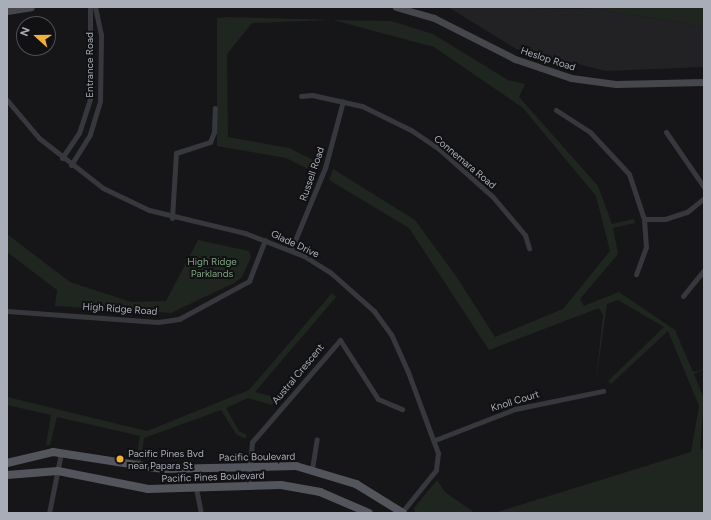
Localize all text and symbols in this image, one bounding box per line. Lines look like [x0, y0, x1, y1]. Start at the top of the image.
north arrow [16, 16, 56, 56]
text: N [18, 26, 33, 38]
street label: Entrance Road [84, 32, 96, 98]
street label: Heslop Road [519, 44, 577, 74]
street label: Connemara Road [432, 133, 498, 191]
street label: Russell Road [297, 145, 327, 203]
street label: Glade Drive [269, 228, 321, 260]
park label: High Ridge Parklands [187, 255, 237, 278]
street label: High Ridge Road [82, 300, 158, 318]
street label: Austral Crescent [269, 341, 327, 407]
street label: Knoll Court [489, 388, 541, 414]
place label: Pacific Pines Bvd near Papara St [128, 447, 204, 470]
street label: Pacific Boulevard [218, 450, 296, 464]
marker: Pacific Pines Bvd near Papara St [115, 454, 125, 464]
street label: Pacific Pines Boulevard [161, 469, 265, 485]

